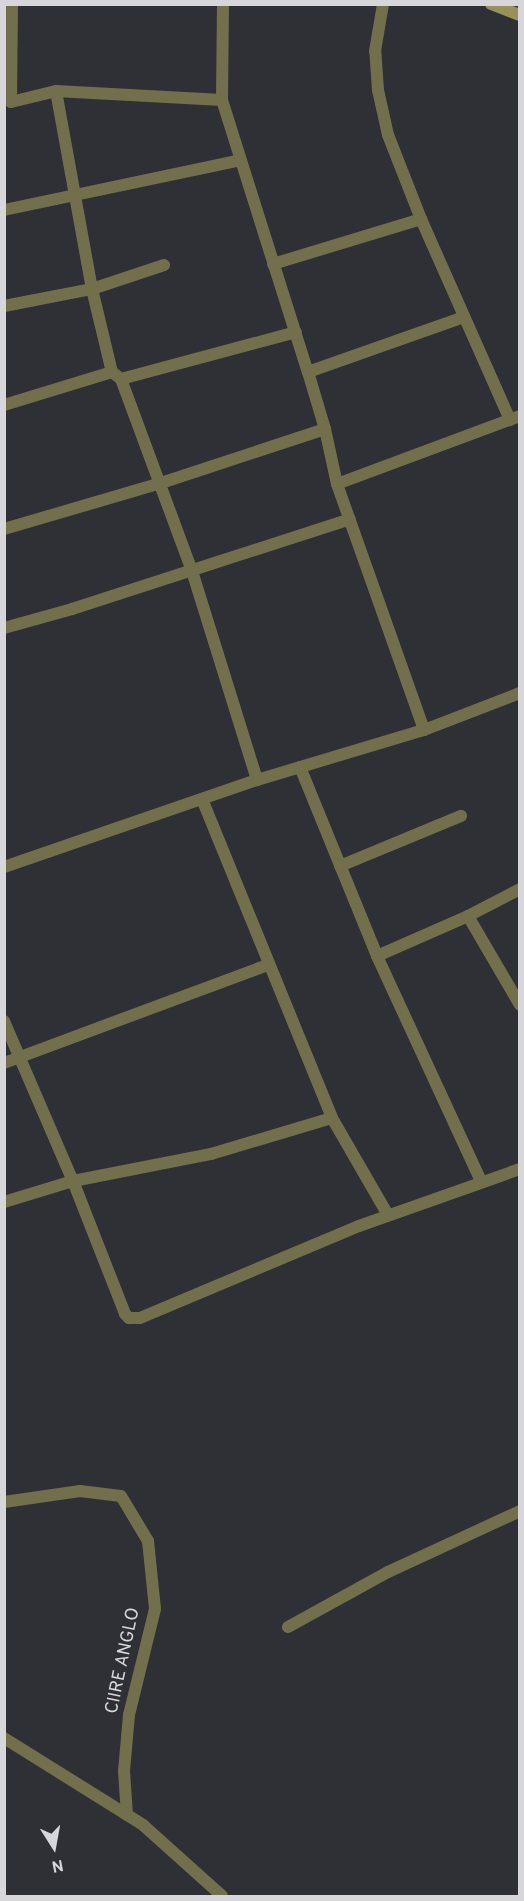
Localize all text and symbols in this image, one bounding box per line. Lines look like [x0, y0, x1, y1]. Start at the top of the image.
street label: CIIRE ANGLO [102, 1606, 146, 1716]
north arrow [24, 1817, 84, 1877]
text: N [50, 1854, 65, 1876]

